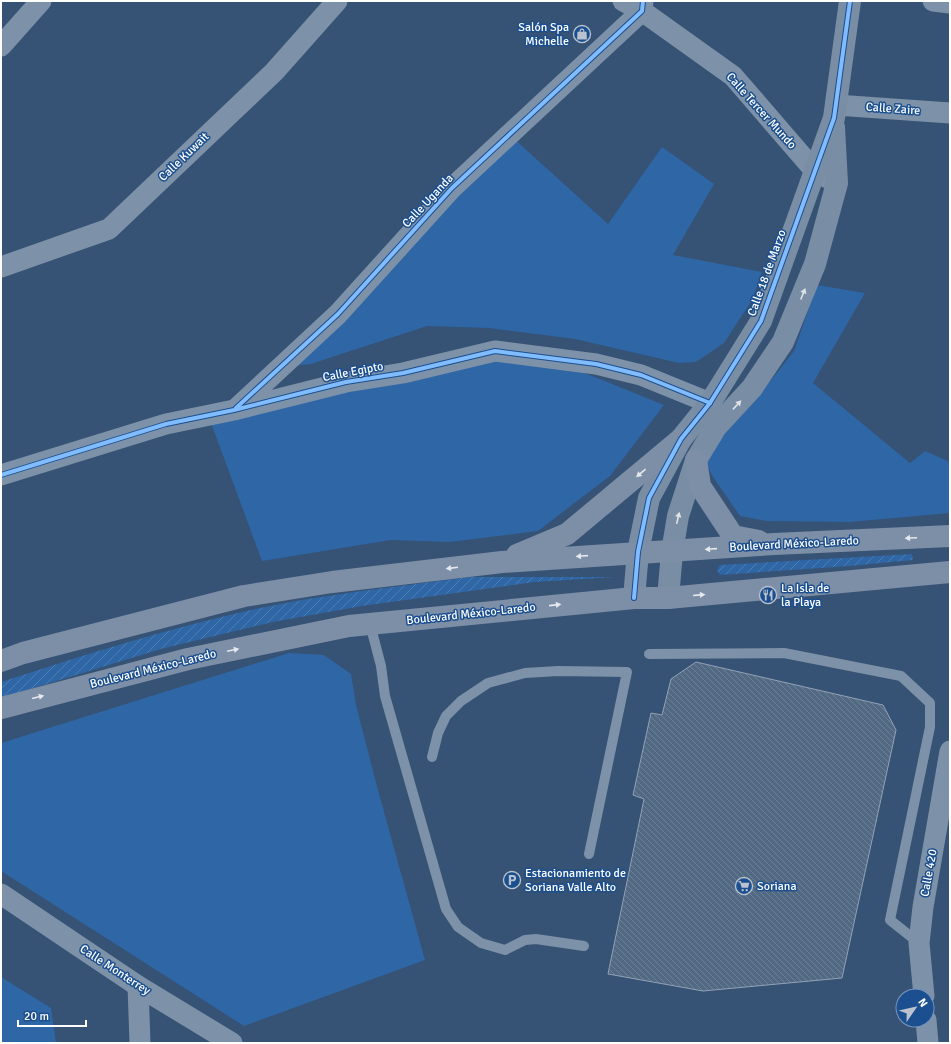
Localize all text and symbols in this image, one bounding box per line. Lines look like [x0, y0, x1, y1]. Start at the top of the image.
place label: Salón Spa Michelle [518, 20, 569, 49]
shop icon: Salón Spa Michelle [572, 24, 592, 44]
street label: Calle Tercer Mundo [723, 70, 799, 152]
street label: Calle Zaire [865, 100, 921, 118]
street label: Calle Kuwait [156, 129, 212, 185]
street label: Calle Uganda [399, 171, 457, 231]
street label: Calle 18 de Marzo [744, 228, 790, 318]
one-way arrow [800, 287, 806, 299]
street label: Calle Egipto [321, 359, 385, 385]
one-way arrow [732, 400, 742, 410]
one-way arrow [635, 468, 646, 477]
one-way arrow [675, 512, 681, 524]
street label: Boulevard México-Laredo [729, 533, 859, 555]
one-way arrow [905, 534, 917, 541]
one-way arrow [705, 545, 717, 552]
one-way arrow [576, 553, 588, 560]
one-way arrow [446, 565, 458, 571]
place label: La Isla de la Playa [781, 581, 829, 610]
restaurant icon: La Isla de la Playa [758, 585, 778, 605]
one-way arrow [693, 592, 705, 599]
street label: Boulevard México-Laredo [406, 600, 536, 628]
one-way arrow [549, 602, 561, 609]
street label: Boulevard México-Laredo [88, 646, 218, 692]
one-way arrow [226, 646, 239, 652]
one-way arrow [32, 694, 45, 700]
street label: Calle 420 [917, 848, 941, 898]
place label: Estacionamiento de Soriana Valle Alto [525, 866, 626, 895]
parking icon: Estacionamiento de Soriana Valle Alto [502, 870, 522, 890]
supermarket icon: Soriana [734, 876, 754, 896]
place label: Soriana [757, 879, 797, 894]
street label: Calle Monterrey [77, 942, 154, 999]
north arrow [895, 988, 935, 1028]
text: N [915, 996, 930, 1009]
scale bar [18, 1002, 86, 1028]
text: 20 m [24, 1009, 49, 1024]

